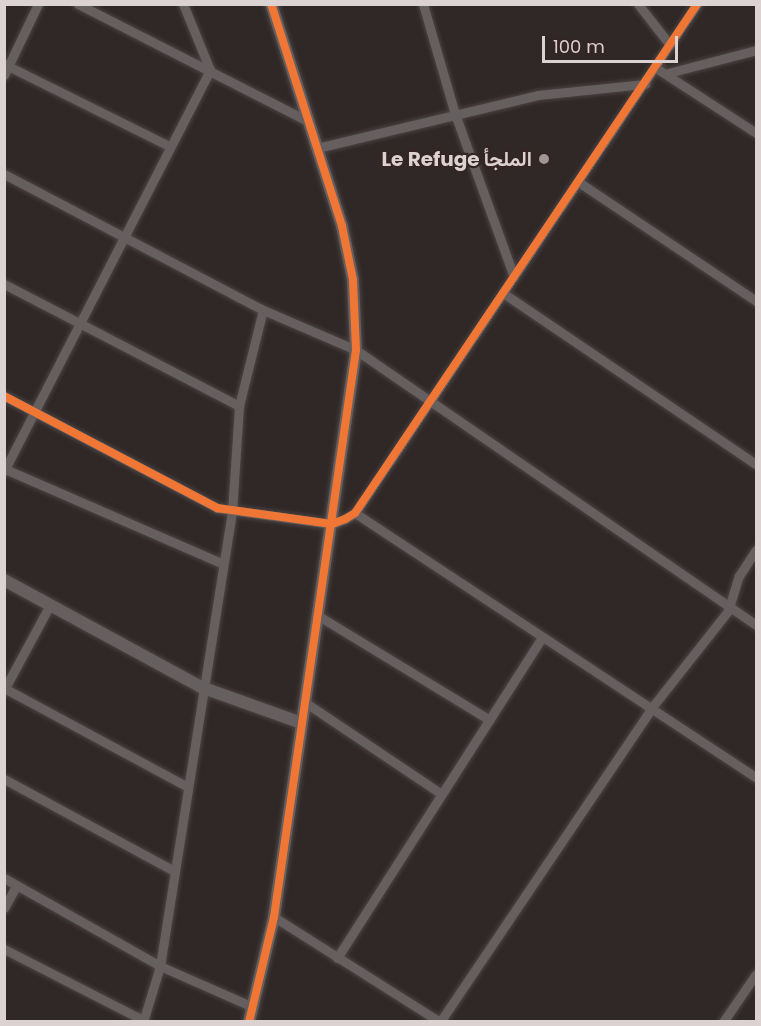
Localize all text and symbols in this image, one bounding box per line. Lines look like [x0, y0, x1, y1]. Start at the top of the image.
scale bar [545, 24, 682, 62]
text: 100 m [553, 34, 605, 59]
place label: Le Refuge الملجأ [382, 147, 532, 171]
marker: Le Refuge الملجأ [537, 152, 551, 166]

